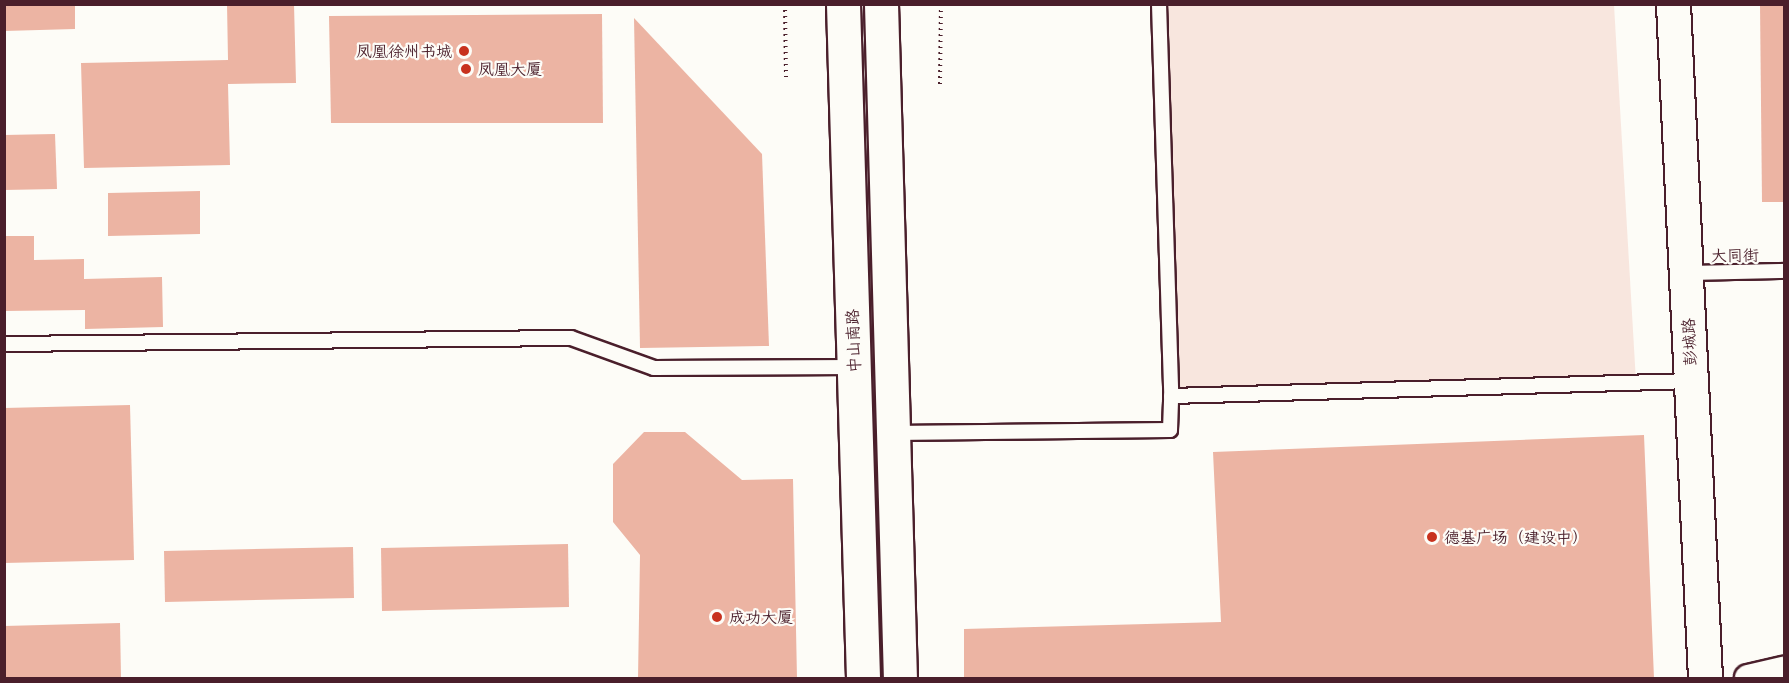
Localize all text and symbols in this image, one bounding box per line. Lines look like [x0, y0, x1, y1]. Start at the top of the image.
place label: 凤凰徐州书城 [356, 41, 452, 61]
marker: 凤凰徐州书城 [457, 44, 471, 58]
place label: 凤凰大厦 [478, 59, 542, 79]
marker: 凤凰大厦 [459, 62, 473, 76]
street label: 大同街 [1711, 245, 1759, 265]
street label: 中山南路 [842, 309, 864, 373]
street label: 彭城路 [1678, 318, 1700, 366]
place label: 德基广场（建设中） [1444, 527, 1588, 547]
marker: 德基广场（建设中） [1425, 530, 1439, 544]
place label: 成功大厦 [729, 607, 793, 627]
marker: 成功大厦 [710, 610, 724, 624]

